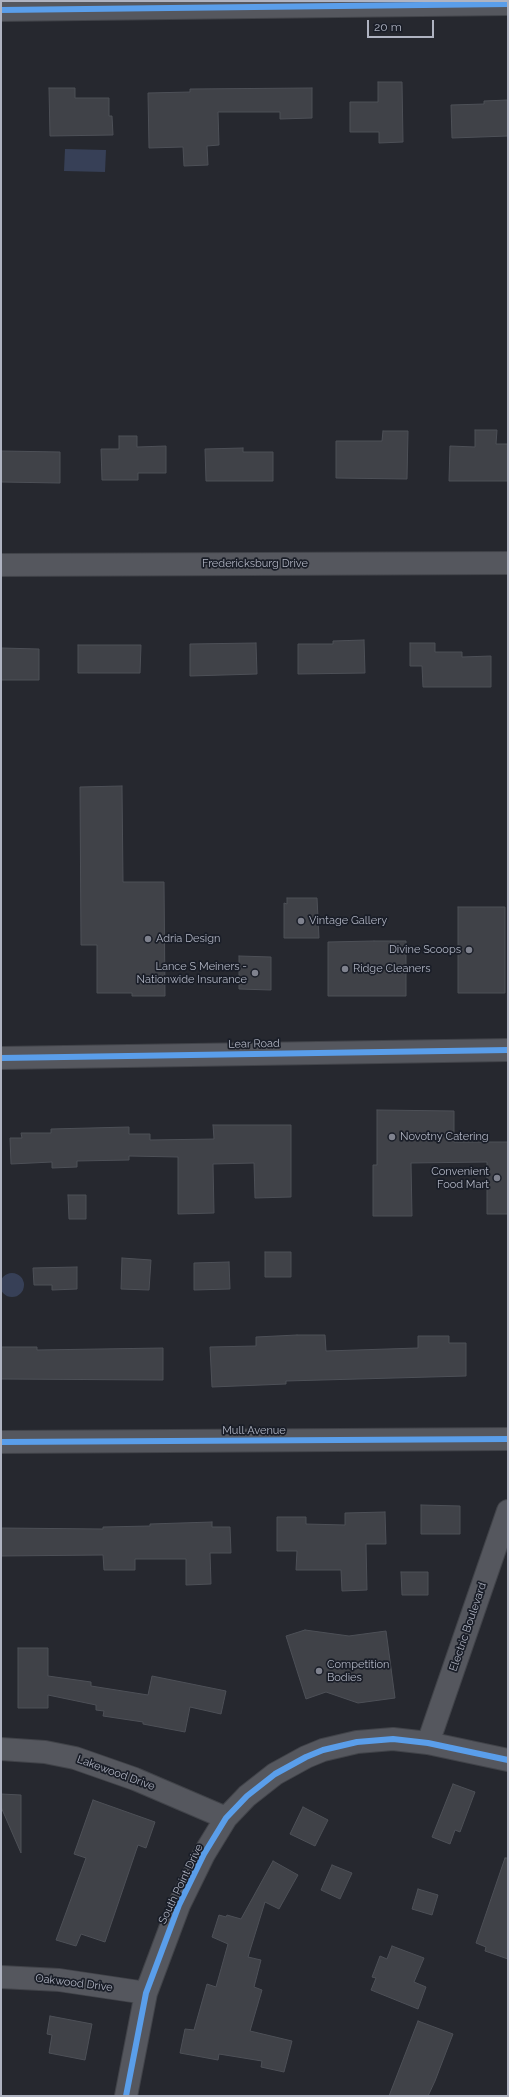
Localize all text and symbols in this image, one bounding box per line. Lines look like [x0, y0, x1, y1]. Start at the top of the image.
scale bar [369, 12, 436, 38]
text: 20 m [374, 20, 402, 34]
street label: Fredericksburg Drive [202, 557, 308, 571]
place label: Vintage Gallery [309, 914, 387, 928]
marker: Vintage Gallery [296, 916, 306, 926]
place label: Adria Design [156, 932, 220, 946]
marker: Adria Design [143, 934, 153, 944]
place label: Divine Scoops [389, 943, 461, 957]
marker: Divine Scoops [464, 945, 474, 955]
place label: Lance S Meiners - Nationwide Insurance [137, 960, 247, 986]
place label: Ridge Cleaners [353, 962, 430, 976]
marker: Ridge Cleaners [340, 964, 350, 974]
marker: Lance S Meiners - Nationwide Insurance [250, 968, 260, 978]
street label: Lear Road [228, 1037, 280, 1051]
place label: Novotny Catering [400, 1130, 489, 1144]
marker: Novotny Catering [387, 1132, 397, 1142]
place label: Convenient Food Mart [431, 1165, 489, 1191]
marker: Convenient Food Mart [492, 1173, 502, 1183]
street label: Mull Avenue [222, 1424, 286, 1438]
street label: Electric Boulevard [447, 1581, 489, 1673]
place label: Competition Bodies [327, 1658, 390, 1684]
marker: Competition Bodies [314, 1666, 324, 1676]
street label: Lakewood Drive [75, 1753, 157, 1793]
street label: South Point Drive [156, 1842, 206, 1926]
street label: Oakwood Drive [35, 1972, 113, 1994]

